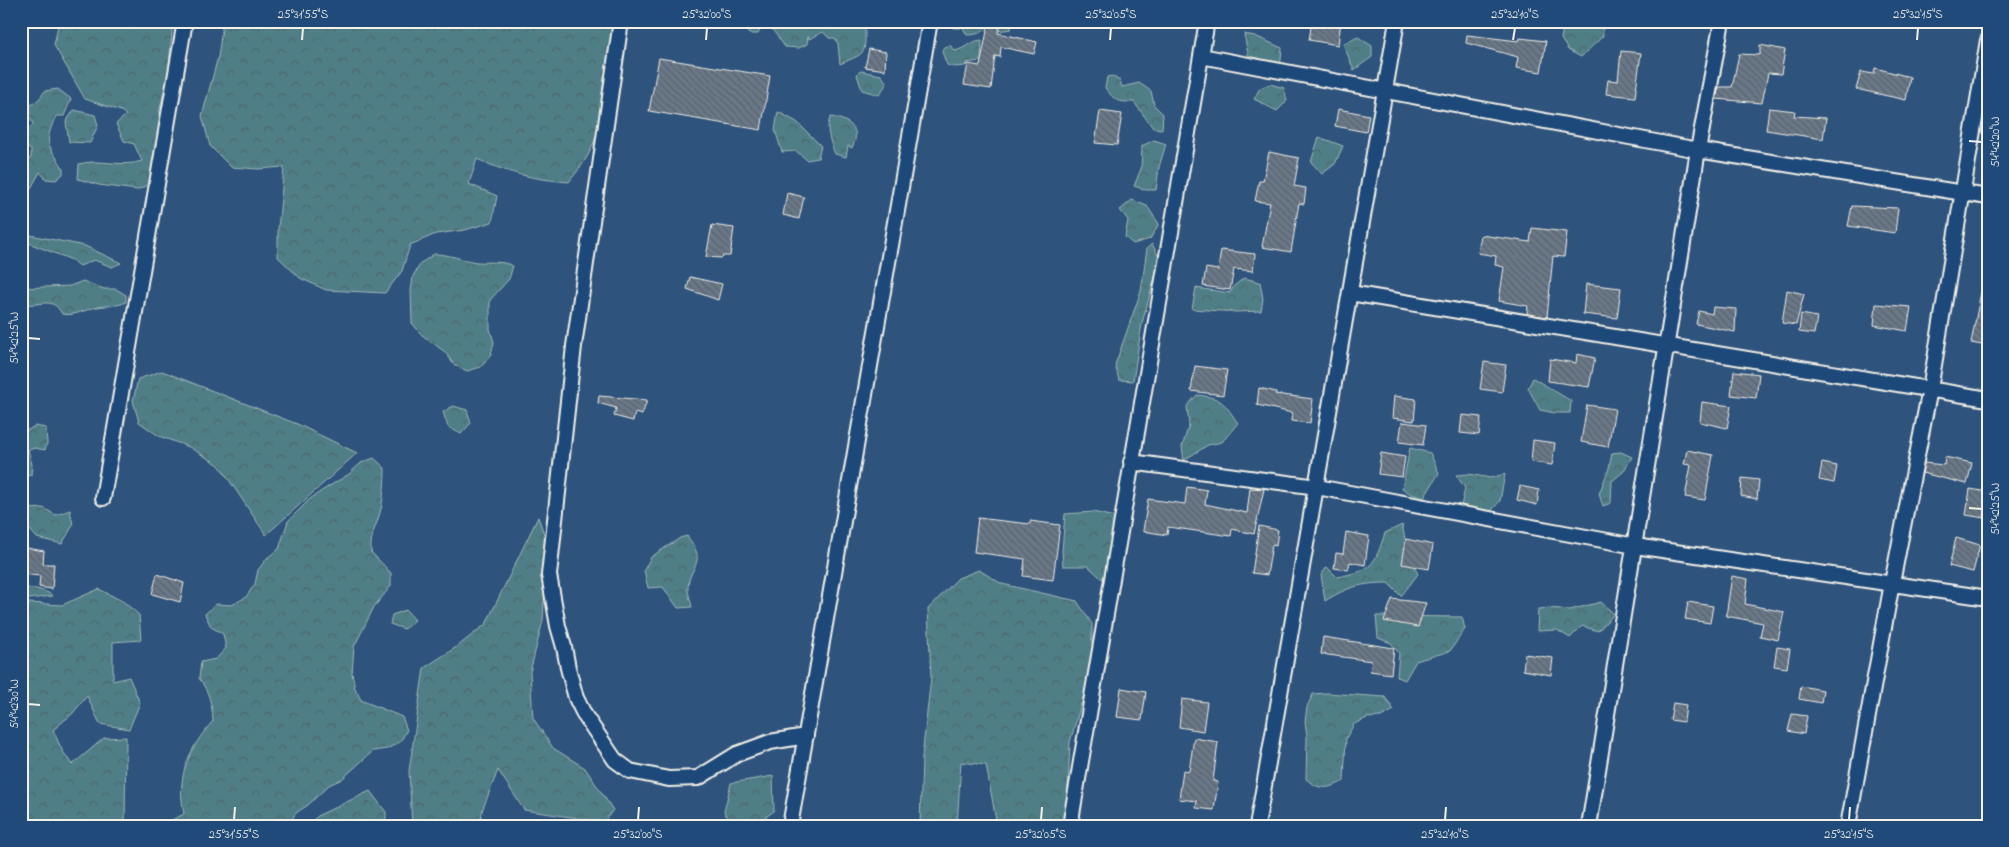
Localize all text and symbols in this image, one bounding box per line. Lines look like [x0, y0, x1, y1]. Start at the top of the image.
text: 25°31'55"S [278, 6, 328, 24]
text: 25°32'00"S [682, 6, 732, 24]
text: 25°32'05"S [1086, 6, 1137, 24]
text: 25°32'10"S [1491, 6, 1539, 24]
text: 25°32'15"S [1893, 6, 1943, 24]
text: 54°42'20"W [1987, 117, 2005, 167]
text: 54°42'25"W [6, 312, 24, 364]
text: 54°42'25"W [1987, 483, 2005, 535]
text: 54°42'30"W [6, 679, 24, 729]
text: 25°31'55"S [209, 826, 259, 844]
text: 25°32'00"S [613, 826, 663, 844]
text: 25°32'05"S [1016, 826, 1067, 844]
text: 25°32'10"S [1421, 826, 1469, 844]
text: 25°32'15"S [1824, 826, 1874, 844]

